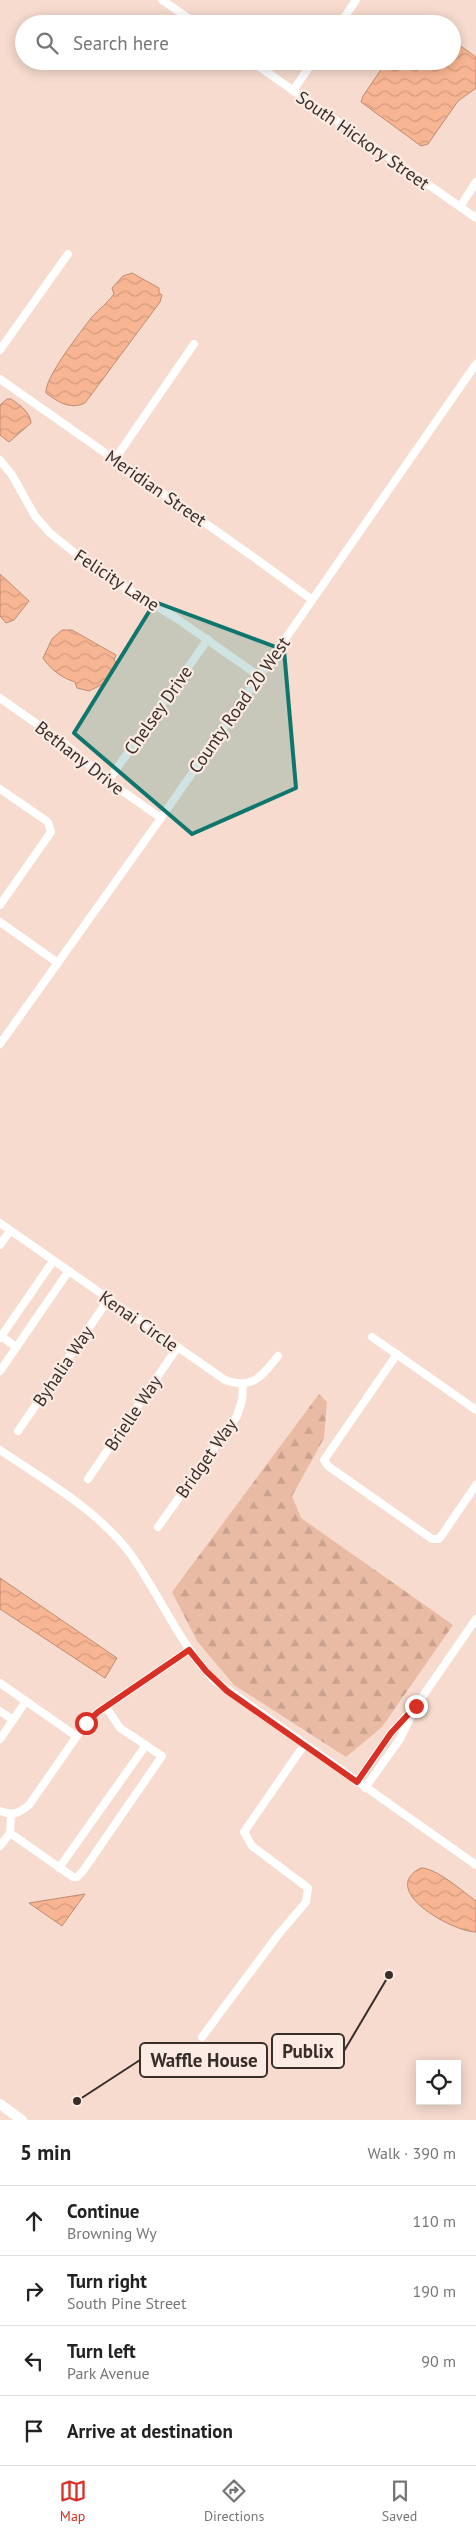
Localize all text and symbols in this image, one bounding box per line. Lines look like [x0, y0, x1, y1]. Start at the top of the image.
search box [15, 15, 461, 70]
icon: search [33, 29, 61, 57]
text: Search here [73, 31, 169, 55]
street label: South Hickory Street [292, 85, 434, 195]
street label: Meridian Street [101, 445, 211, 531]
street label: Felicity Lane [70, 544, 164, 616]
street label: County Road 20 West [183, 632, 295, 778]
street label: Chelsey Drive [119, 661, 197, 759]
street label: Bethany Drive [31, 716, 129, 800]
street label: Kenai Circle [95, 1285, 183, 1357]
street label: Byhalia Way [28, 1321, 99, 1411]
street label: Brielle Way [99, 1370, 167, 1455]
street label: Bridget Way [170, 1413, 242, 1502]
route end [405, 1695, 428, 1718]
route start [75, 1712, 98, 1735]
callout: Publix [272, 2034, 344, 2068]
text: Publix [282, 2039, 334, 2063]
callout: Waffle House [140, 2043, 267, 2077]
text: Waffle House [150, 2048, 258, 2072]
map controls [416, 2060, 461, 2105]
button: locate [416, 2060, 461, 2105]
text: 5 min [20, 2139, 71, 2166]
text: Walk · 390 m [367, 2143, 456, 2163]
text: Continue [67, 2199, 139, 2223]
icon: ahead [20, 2207, 48, 2235]
text: 110 m [413, 2211, 456, 2231]
text: Browning Wy [67, 2223, 157, 2243]
text: Turn right [67, 2269, 147, 2293]
icon: right [20, 2277, 48, 2305]
text: 190 m [413, 2281, 456, 2301]
text: South Pine Street [67, 2293, 186, 2313]
text: Turn left [67, 2339, 136, 2363]
icon: left [20, 2347, 48, 2375]
text: 90 m [421, 2351, 456, 2371]
text: Park Avenue [67, 2363, 150, 2383]
icon: arrive [20, 2417, 48, 2445]
text: Arrive at destination [67, 2419, 233, 2443]
tab: Map [59, 2477, 87, 2525]
tab: Directions [204, 2477, 264, 2525]
tab: Saved [382, 2477, 417, 2525]

